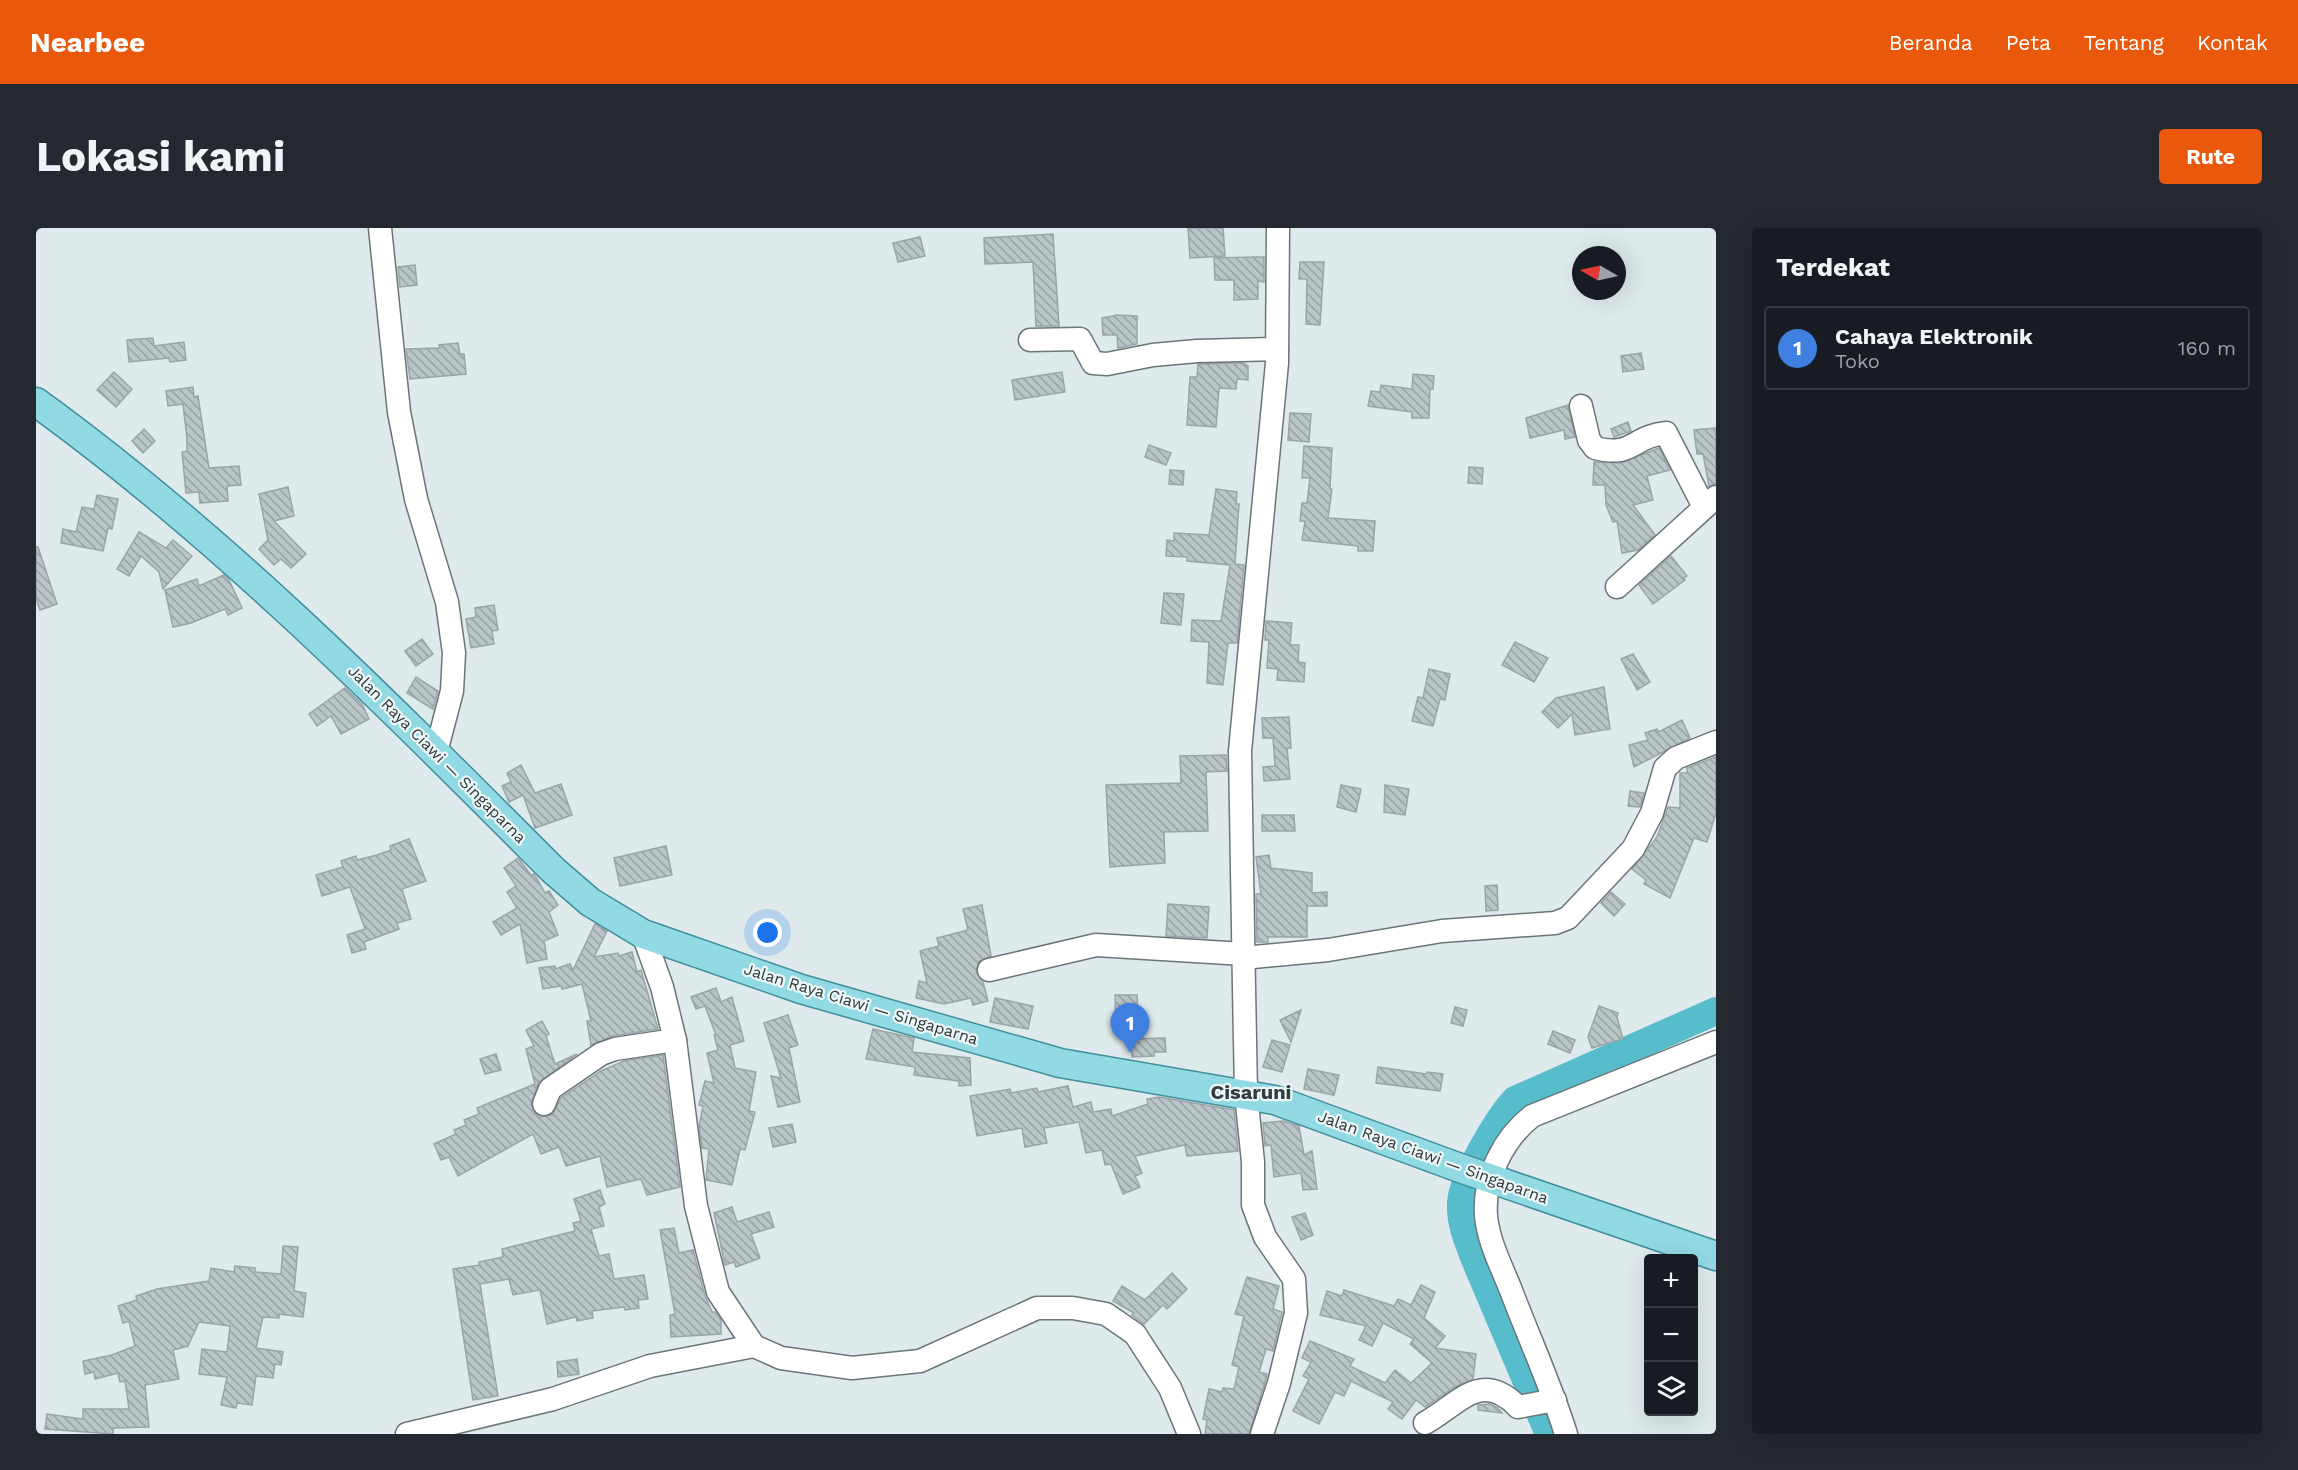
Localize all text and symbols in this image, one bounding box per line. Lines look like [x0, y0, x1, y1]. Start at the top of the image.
text: Nearbee [30, 26, 145, 59]
text: Beranda [1889, 30, 1973, 55]
text: Peta [2006, 30, 2051, 55]
text: Tentang [2084, 30, 2164, 55]
text: Kontak [2197, 30, 2268, 55]
button: Rute [2159, 129, 2262, 184]
text: Lokasi kami [36, 132, 285, 181]
north arrow [1572, 246, 1626, 300]
text: Terdekat [1776, 252, 1890, 282]
text: Cahaya Elektronik [1835, 324, 2033, 349]
text: 1 [1793, 336, 1802, 360]
text: 160 m [2178, 336, 2236, 360]
text: Toko [1835, 349, 1880, 373]
street label: Jalan Raya Ciawi — Singaparna [344, 661, 530, 847]
your location [753, 918, 782, 947]
street label: Jalan Raya Ciawi — Singaparna [742, 959, 980, 1049]
pin: 1 [1110, 1004, 1150, 1053]
district label: Cisaruni [1211, 1080, 1291, 1104]
street label: Jalan Raya Ciawi — Singaparna [1315, 1106, 1551, 1208]
map controls [1644, 1254, 1698, 1416]
button: + [1644, 1254, 1698, 1308]
button: − [1644, 1308, 1698, 1362]
button: layers [1644, 1362, 1698, 1416]

